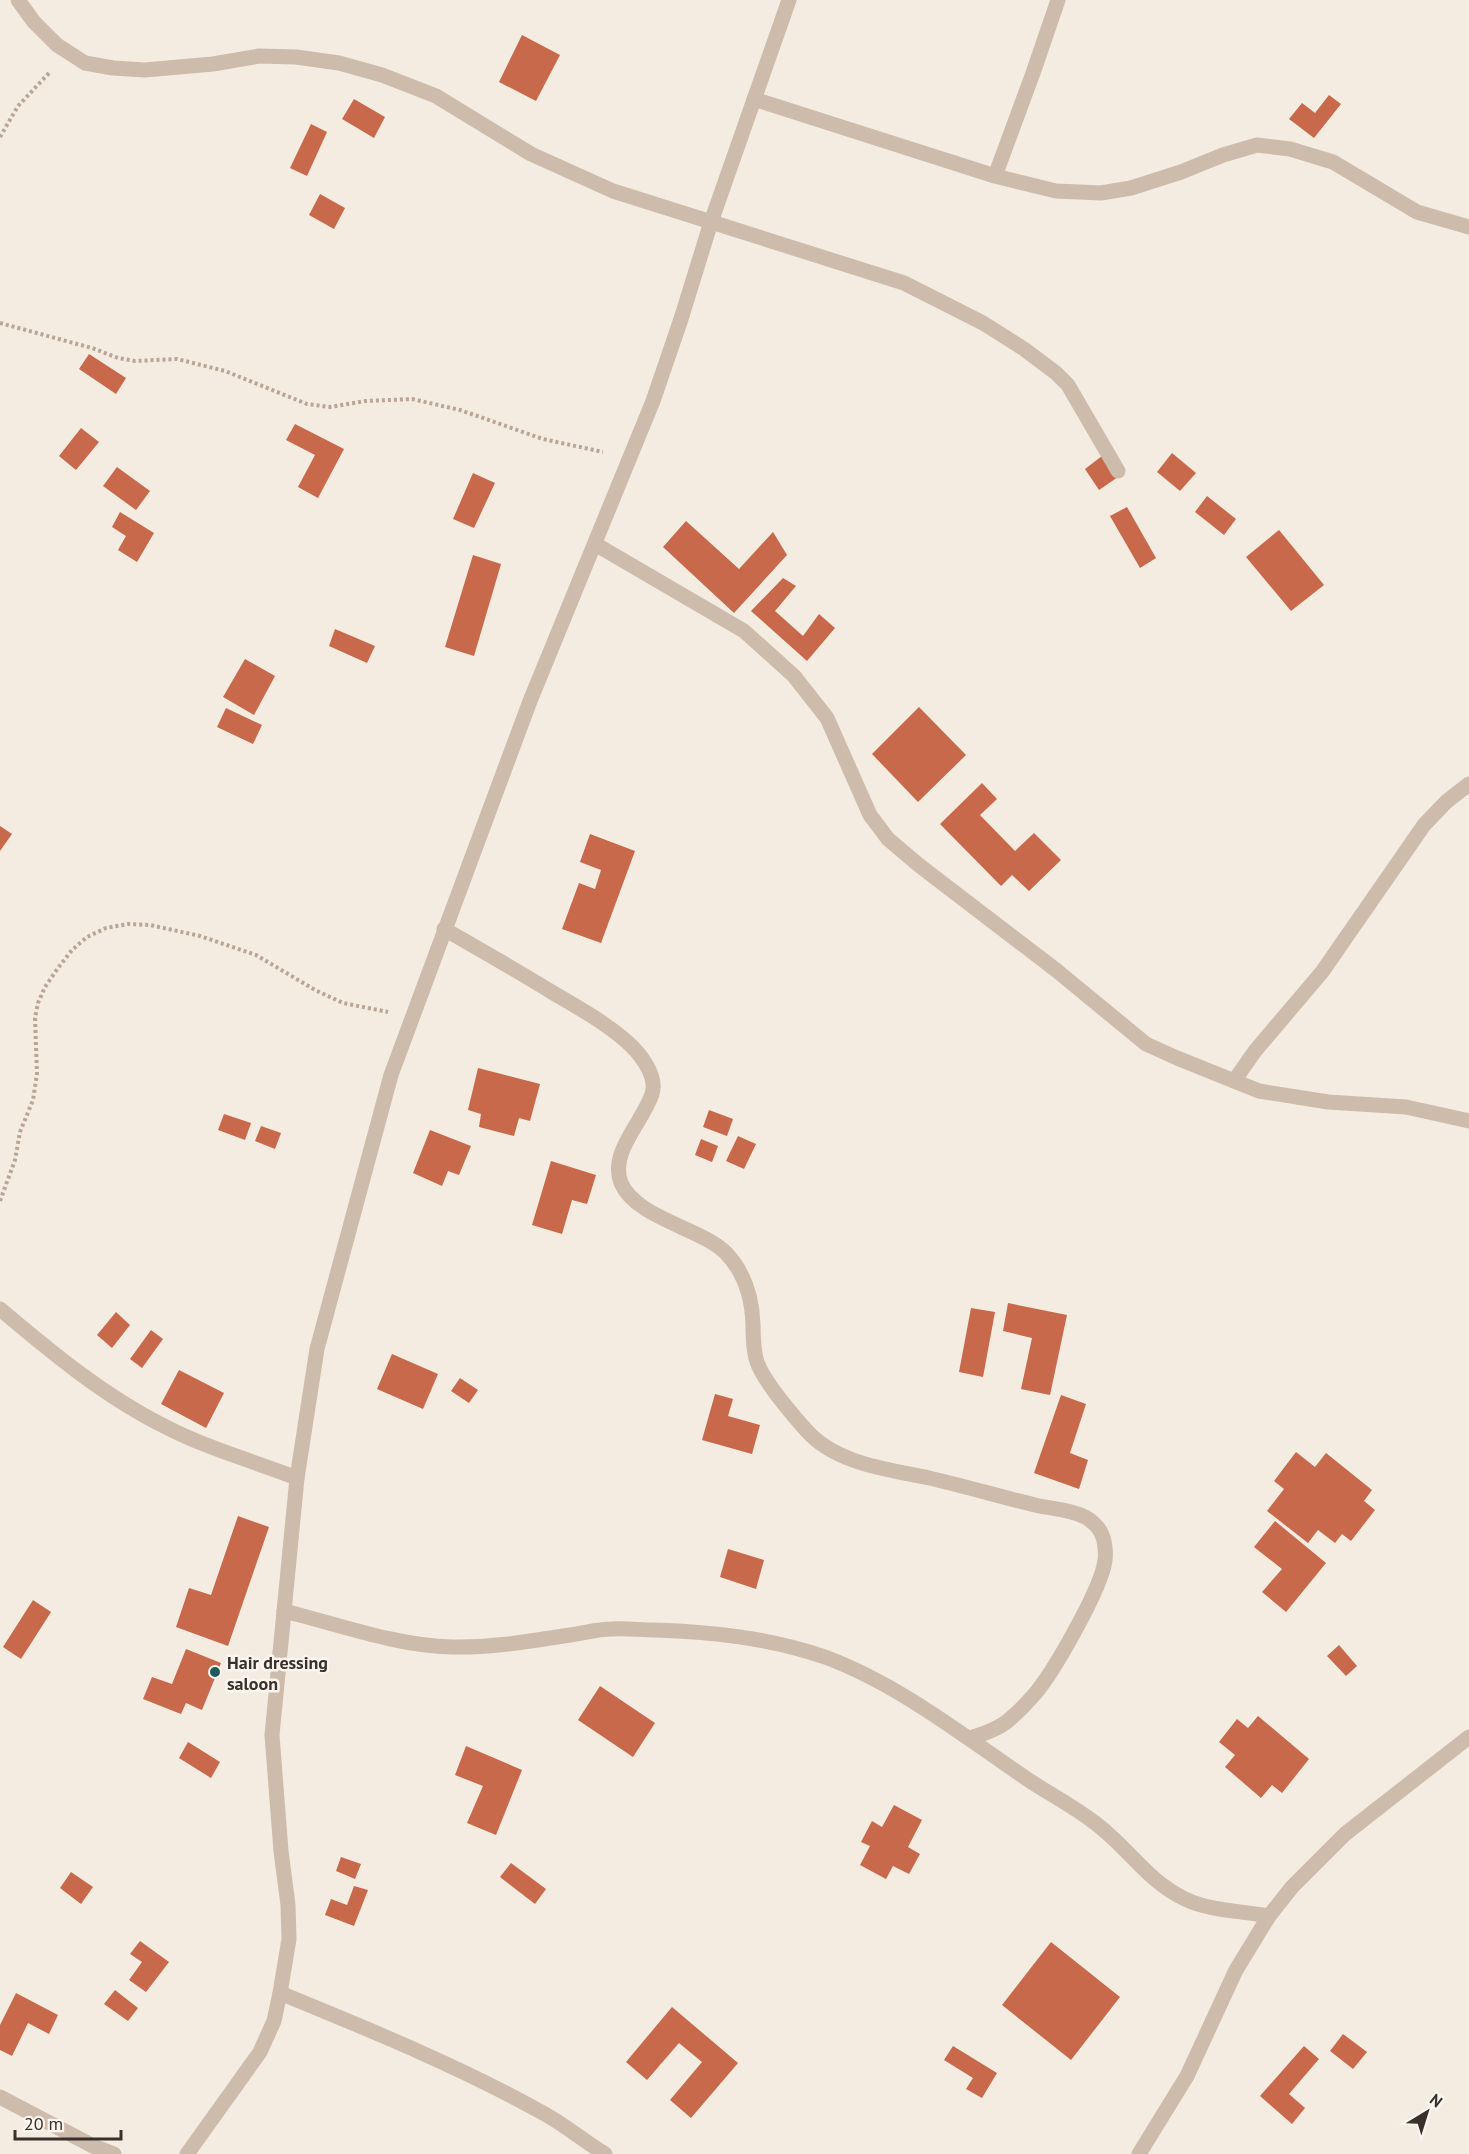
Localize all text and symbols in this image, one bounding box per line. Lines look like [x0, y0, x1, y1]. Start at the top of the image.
place label: Hair dressing saloon [227, 1651, 328, 1695]
marker: Hair dressing saloon [208, 1665, 222, 1679]
north arrow [1397, 2082, 1457, 2142]
text: N [1426, 2089, 1447, 2111]
scale bar [15, 2103, 122, 2141]
text: 20 m [24, 2112, 63, 2135]

